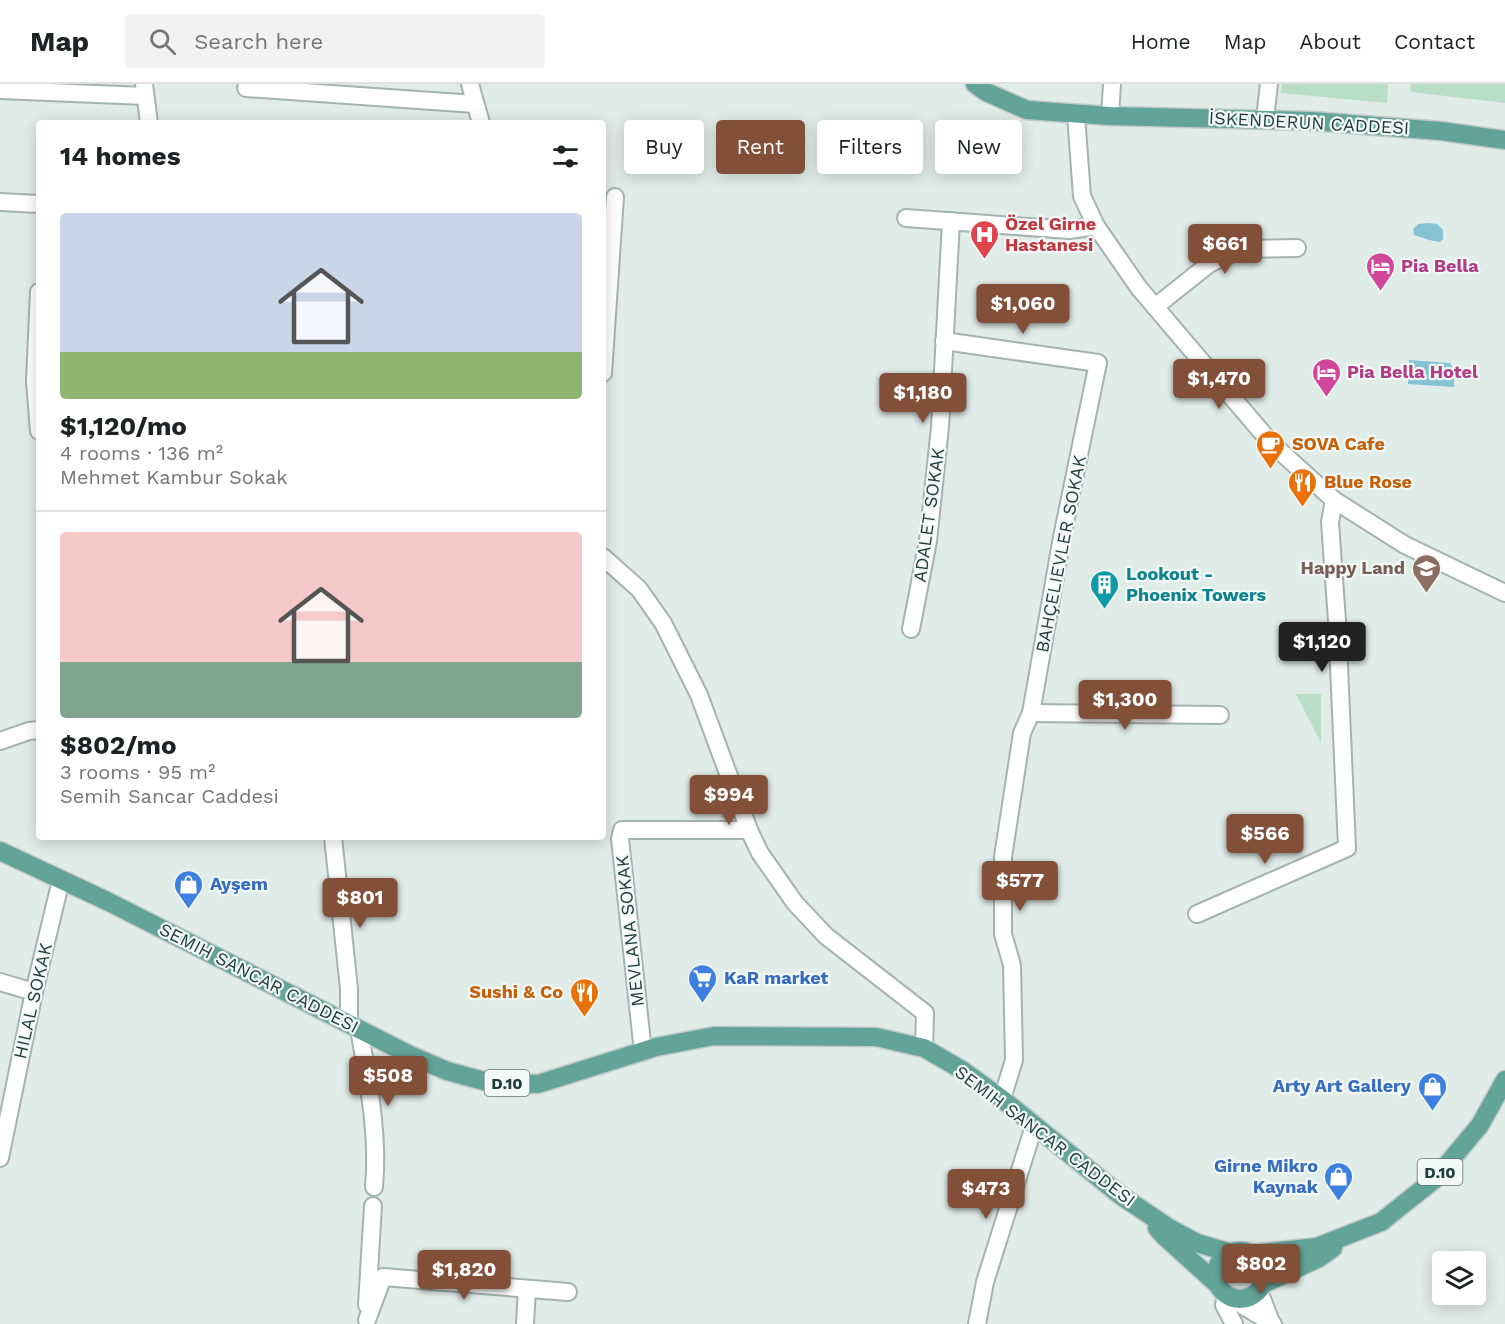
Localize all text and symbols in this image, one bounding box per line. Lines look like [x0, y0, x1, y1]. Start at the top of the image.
search box [125, 14, 545, 68]
text: Map [30, 25, 89, 58]
icon: search [146, 25, 179, 58]
text: Search here [194, 29, 323, 54]
text: Home [1131, 29, 1191, 54]
text: Map [1224, 29, 1267, 54]
text: About [1300, 29, 1361, 54]
text: Contact [1394, 29, 1475, 54]
street label: İSKENDERUN CADDESI [1208, 107, 1410, 138]
chip: Buy [624, 120, 704, 174]
chip: Rent [716, 120, 805, 174]
chip: Filters [817, 120, 923, 174]
chip: New [935, 120, 1022, 174]
icon: filters [549, 140, 582, 173]
text: 14 homes [60, 141, 181, 171]
place label: Özel Girne Hastanesi [1005, 213, 1096, 255]
hospital icon: Özel Girne Hastanesi [968, 218, 1000, 260]
pin: $661 [1189, 224, 1261, 275]
text: $661 [1202, 231, 1248, 255]
hotel icon: Pia Bella [1364, 250, 1396, 292]
icon: home [267, 252, 375, 360]
place label: Pia Bella [1401, 255, 1479, 276]
pin: $1,060 [974, 284, 1072, 335]
text: $1,060 [990, 291, 1056, 315]
hotel icon: Pia Bella Hotel [1310, 356, 1342, 398]
pin: $1,470 [1170, 359, 1268, 410]
place label: Pia Bella Hotel [1347, 361, 1478, 382]
text: $1,470 [1187, 366, 1251, 390]
pin: $1,180 [874, 373, 972, 424]
text: $1,180 [893, 380, 953, 404]
text: $1,120/mo [60, 411, 187, 441]
cafe icon: SOVA Cafe [1255, 428, 1287, 470]
place label: SOVA Cafe [1292, 433, 1385, 454]
text: 4 rooms · 136 m² [60, 441, 223, 465]
street label: ADALET SOKAK [909, 446, 948, 584]
street label: BAHÇELIEVLER SOKAK [1031, 453, 1090, 654]
text: Mehmet Kambur Sokak [60, 465, 288, 489]
restaurant icon: Blue Rose [1287, 466, 1319, 508]
place label: Blue Rose [1324, 471, 1412, 492]
school or university icon: Happy Land [1410, 552, 1442, 594]
place label: Happy Land [1301, 557, 1405, 578]
place label: Lookout - Phoenix Towers [1126, 563, 1266, 605]
building icon: Lookout - Phoenix Towers [1089, 568, 1121, 610]
icon: home [267, 571, 375, 679]
pin: $1,120 [1273, 622, 1371, 673]
text: $1,120 [1293, 629, 1351, 653]
pin: $1,300 [1076, 680, 1174, 731]
text: $1,300 [1093, 687, 1157, 711]
text: $802/mo [60, 730, 177, 760]
text: 3 rooms · 95 m² [60, 760, 215, 784]
pin: $994 [693, 775, 765, 826]
text: $994 [704, 782, 754, 806]
text: Semih Sancar Caddesi [60, 784, 279, 808]
pin: $566 [1229, 814, 1301, 865]
text: $566 [1240, 821, 1290, 845]
street label: MEVLANA SOKAK [611, 854, 648, 1008]
pin: $577 [984, 861, 1056, 912]
shop icon: Ayşem [173, 868, 205, 910]
text: $577 [996, 868, 1044, 892]
place label: Ayşem [210, 873, 268, 894]
pin: $801 [324, 878, 396, 929]
text: $801 [337, 885, 383, 909]
street label: SEMIH SANCAR CADDESI [156, 918, 362, 1037]
street label: HILAL SOKAK [9, 941, 56, 1061]
supermarket icon: KaR market [687, 962, 719, 1004]
place label: KaR market [724, 967, 828, 988]
restaurant icon: Sushi & Co [568, 976, 600, 1018]
place label: Sushi & Co [469, 981, 563, 1002]
pin: $508 [352, 1056, 424, 1107]
street label: SEMIH SANCAR CADDESI [951, 1061, 1140, 1210]
text: $508 [363, 1063, 413, 1087]
road number: D.10 [484, 1070, 530, 1096]
shop icon: Arty Art Gallery [1416, 1070, 1448, 1112]
place label: Arty Art Gallery [1273, 1075, 1412, 1096]
place label: Girne Mikro Kaynak [1214, 1155, 1319, 1197]
road number: D.10 [1418, 1159, 1462, 1185]
shop icon: Girne Mikro Kaynak [1323, 1160, 1355, 1202]
pin: $473 [950, 1169, 1022, 1220]
text: $473 [962, 1176, 1010, 1200]
pin: $802 [1225, 1244, 1297, 1295]
pin: $1,820 [415, 1250, 513, 1301]
text: $802 [1236, 1251, 1286, 1275]
map controls [1432, 1251, 1486, 1305]
button: layers [1432, 1251, 1486, 1305]
text: $1,820 [432, 1257, 496, 1281]

